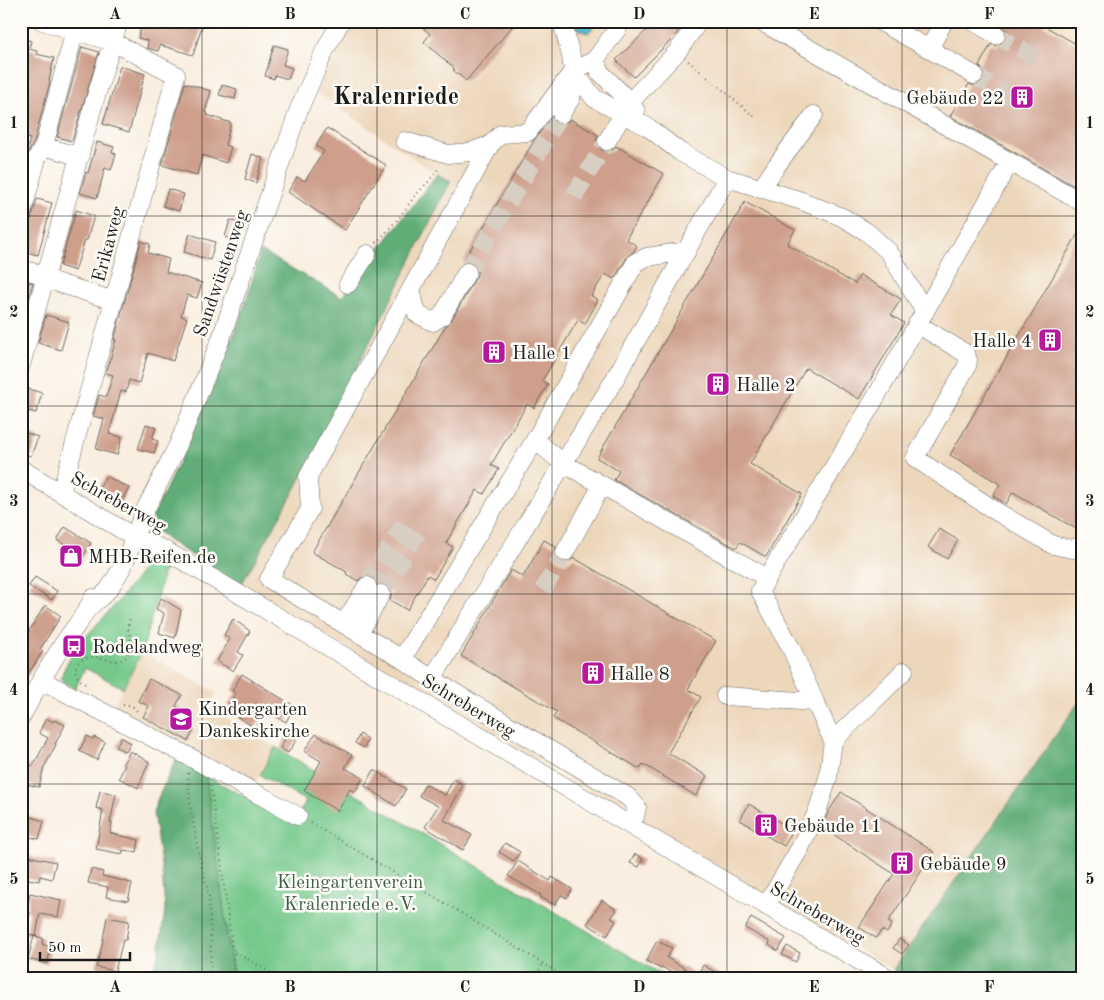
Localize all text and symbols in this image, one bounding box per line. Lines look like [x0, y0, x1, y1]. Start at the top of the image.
text: A [109, 7, 121, 23]
text: B [284, 7, 296, 23]
text: C [460, 7, 470, 23]
text: D [633, 7, 645, 23]
text: E [808, 7, 820, 23]
text: F [984, 7, 995, 23]
building icon: Gebäude 22 [1009, 84, 1035, 110]
district label: Kralenriede [333, 86, 459, 110]
place label: Gebäude 22 [906, 90, 1004, 109]
text: 1 [9, 116, 19, 132]
text: 1 [1085, 116, 1095, 132]
street label: Erikaweg [90, 204, 129, 285]
street label: Sandwüstenweg [192, 207, 253, 340]
text: 2 [9, 305, 19, 321]
text: 2 [1085, 305, 1095, 321]
building icon: Halle 4 [1037, 327, 1063, 353]
place label: Halle 4 [972, 333, 1032, 352]
building icon: Halle 1 [481, 339, 507, 365]
place label: Halle 1 [512, 345, 572, 364]
building icon: Halle 2 [705, 371, 731, 397]
place label: Halle 2 [736, 377, 796, 396]
street label: Schreberweg [67, 469, 169, 538]
text: 3 [9, 494, 19, 510]
text: 3 [1085, 494, 1095, 510]
shop icon: MHB-Reifen.de [58, 543, 84, 569]
place label: MHB-Reifen.de [88, 549, 216, 568]
bus stop icon: Rodelandweg [61, 633, 87, 659]
place label: Rodelandweg [92, 639, 202, 658]
building icon: Halle 8 [580, 660, 606, 686]
place label: Halle 8 [610, 666, 670, 685]
street label: Schreberweg [417, 672, 519, 743]
text: 4 [9, 683, 19, 699]
text: 4 [1085, 683, 1095, 699]
place label: Kindergarten Dankeskirche [198, 701, 310, 742]
school or university icon: Kindergarten Dankeskirche [168, 706, 194, 732]
building icon: Gebäude 11 [753, 812, 779, 838]
place label: Gebäude 11 [784, 818, 882, 837]
building icon: Gebäude 9 [889, 850, 915, 876]
place label: Gebäude 9 [920, 856, 1007, 875]
text: 5 [9, 872, 19, 888]
text: 5 [1085, 872, 1095, 888]
park label: Kleingartenverein Kralenriede e.V. [277, 874, 423, 915]
street label: Schreberweg [766, 879, 868, 949]
scale bar [40, 930, 130, 962]
text: 50 m [48, 941, 82, 956]
text: A [109, 980, 121, 996]
text: B [284, 980, 296, 996]
text: C [460, 980, 470, 996]
text: D [633, 980, 645, 996]
text: E [808, 980, 820, 996]
text: F [984, 980, 995, 996]

